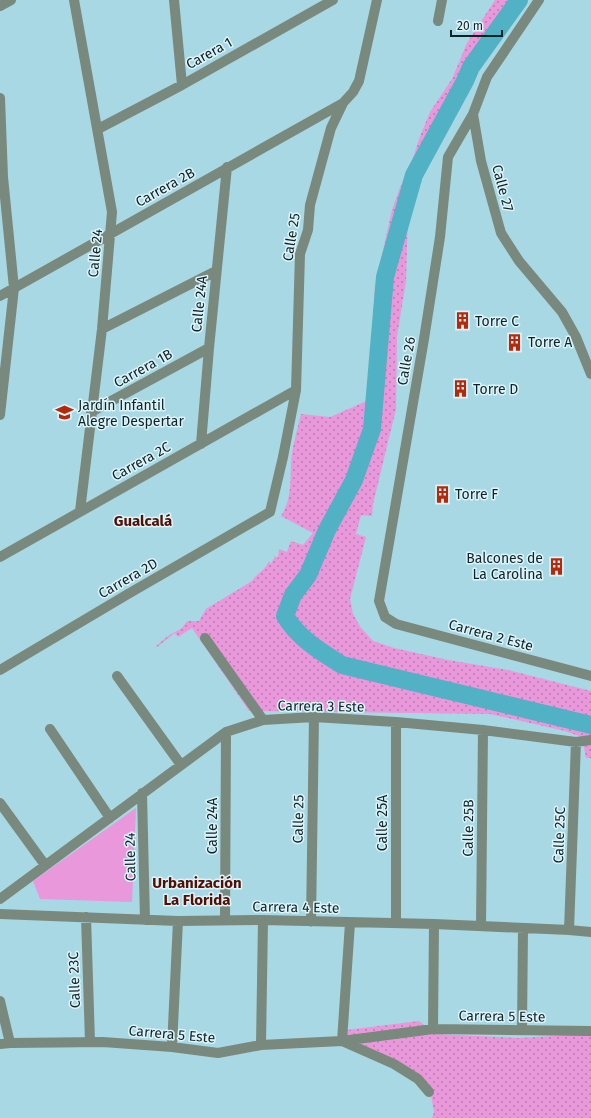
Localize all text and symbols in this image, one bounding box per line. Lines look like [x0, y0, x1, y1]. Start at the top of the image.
scale bar [451, 12, 502, 38]
text: 20 m [457, 19, 483, 33]
street label: Carera 1 [183, 34, 235, 73]
street label: Calle 27 [488, 163, 517, 213]
street label: Carrera 2B [133, 164, 198, 211]
street label: Calle 25 [279, 212, 304, 262]
street label: Calle 24 [85, 228, 106, 278]
street label: Calle 24A [188, 275, 211, 333]
building icon: Torre C [452, 311, 472, 331]
place label: Torre C [475, 313, 519, 330]
building icon: Torre A [505, 332, 525, 352]
place label: Torre A [528, 334, 572, 351]
street label: Calle 26 [394, 335, 419, 387]
street label: Carrera 1B [111, 345, 175, 391]
building icon: Torre D [450, 379, 470, 399]
place label: Torre D [473, 381, 518, 398]
place label: Jardín Infantil Alegre Despertar [78, 397, 184, 430]
school or university icon: Jardín Infantil Alegre Despertar [55, 403, 75, 423]
street label: Carrera 2C [109, 438, 174, 484]
building icon: Torre F [432, 484, 452, 504]
place label: Torre F [455, 486, 498, 503]
district label: Gualcalá [114, 512, 172, 530]
place label: Balcones de La Carolina [466, 550, 543, 583]
street label: Carrera 2D [96, 555, 161, 602]
building icon: Balcones de La Carolina [546, 556, 566, 576]
street label: Carrera 2 Este [447, 616, 535, 655]
street label: Carrera 3 Este [277, 697, 364, 716]
street label: Calle 25 [290, 795, 307, 843]
street label: Calle 25A [374, 795, 391, 851]
street label: Calle 24A [204, 798, 221, 854]
street label: Calle 25B [460, 799, 477, 857]
street label: Calle 25C [550, 806, 569, 864]
street label: Calle 24 [122, 832, 139, 881]
district label: Urbanización La Florida [152, 874, 242, 909]
street label: Carrera 4 Este [252, 898, 340, 917]
street label: Calle 23C [65, 951, 84, 1008]
street label: Carrera 5 Este [458, 1007, 546, 1026]
street label: Carrera 5 Este [128, 1022, 216, 1047]

